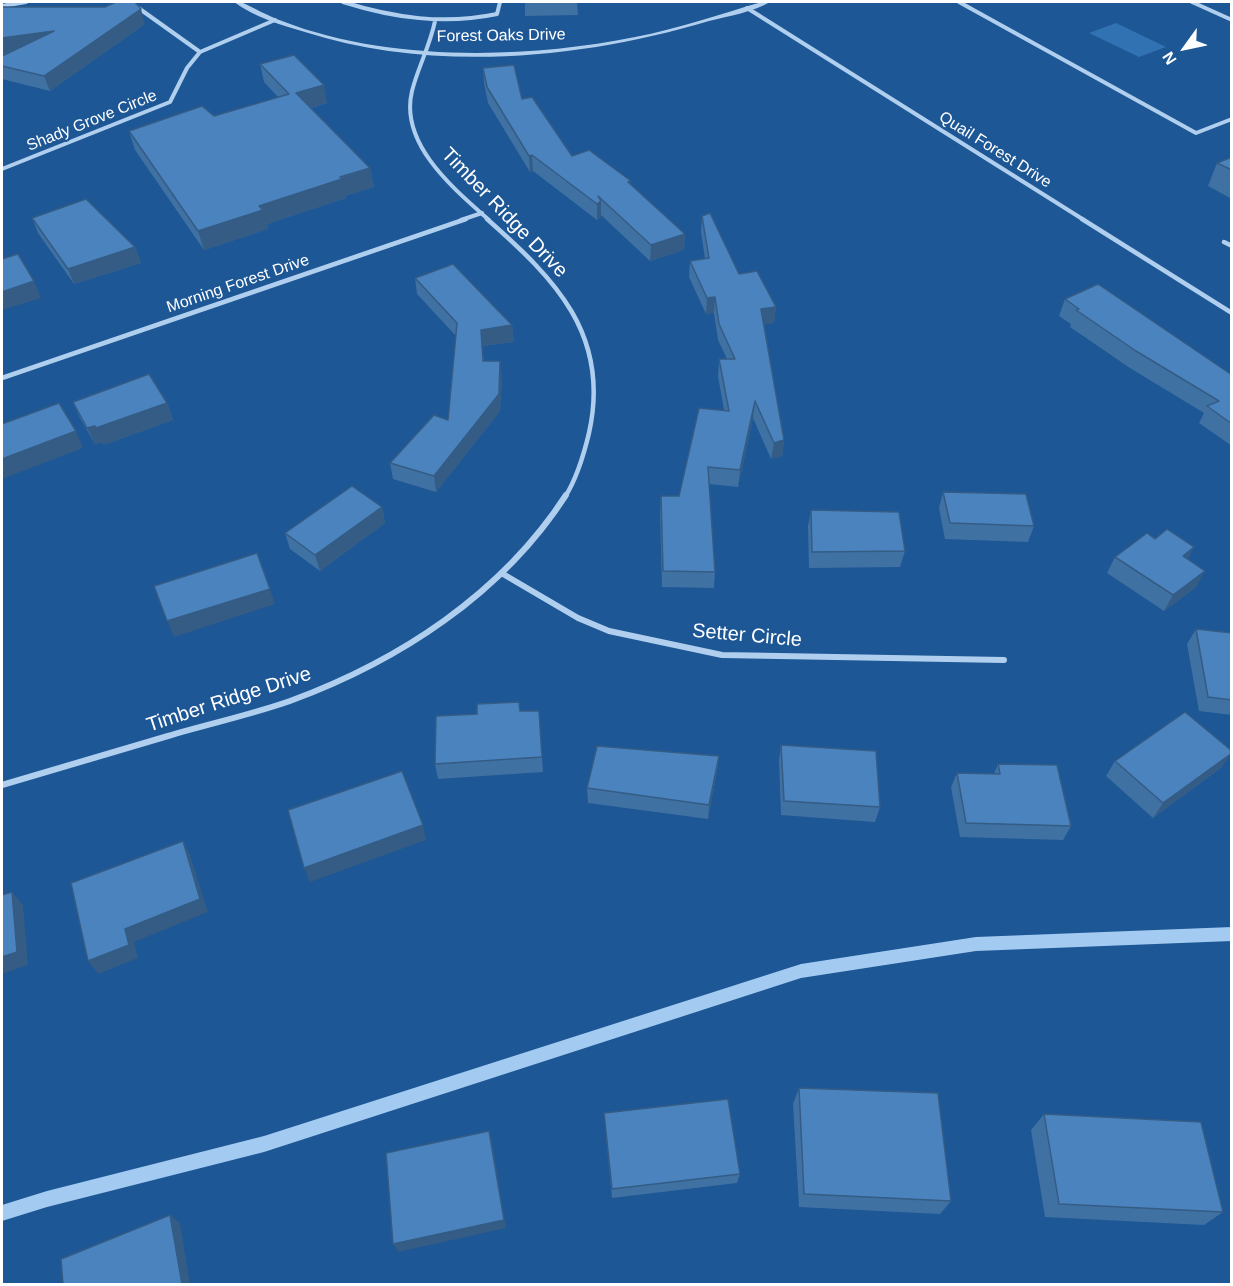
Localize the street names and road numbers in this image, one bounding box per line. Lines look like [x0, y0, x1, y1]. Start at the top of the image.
street label: Forest Oaks Drive [436, 25, 566, 47]
street label: Shady Grove Circle [24, 86, 160, 156]
street label: Quail Forest Drive [935, 108, 1055, 192]
street label: Timber Ridge Drive [436, 143, 572, 283]
street label: Morning Forest Drive [164, 251, 312, 317]
street label: Setter Circle [691, 619, 803, 653]
street label: Timber Ridge Drive [144, 662, 314, 738]

